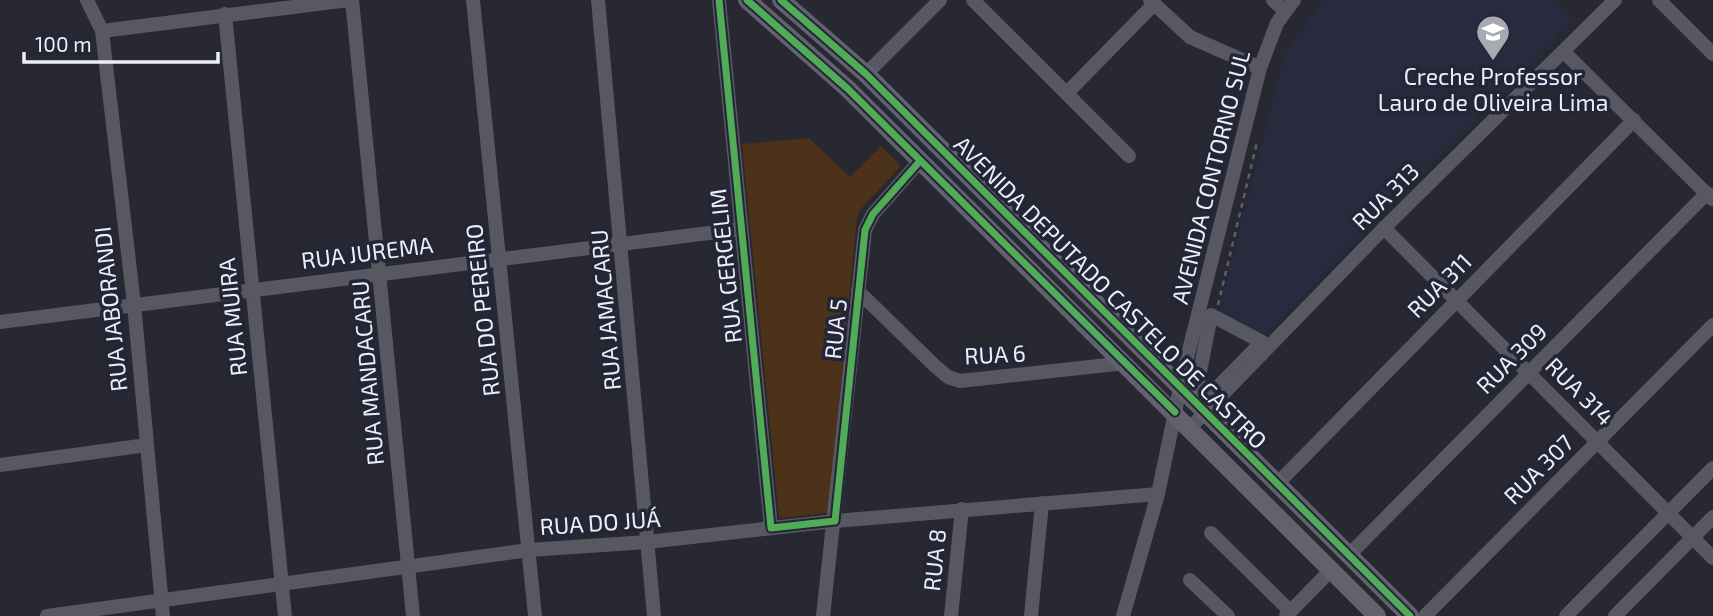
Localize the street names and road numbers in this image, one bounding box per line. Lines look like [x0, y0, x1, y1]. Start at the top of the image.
street label: AVENIDA CONTORNO SUL [1165, 47, 1255, 307]
street label: AVENIDA DEPUTADO CASTELO DE CASTRO [949, 130, 1273, 454]
street label: RUA 313 [1346, 157, 1424, 235]
street label: RUA GERGELIM [703, 187, 747, 345]
street label: RUA DO PEREIRO [459, 222, 505, 398]
street label: RUA JABORANDI [87, 225, 133, 393]
street label: RUA JAMACARU [584, 228, 626, 392]
street label: RUA JUREMA [299, 230, 435, 274]
street label: RUA 311 [1401, 247, 1477, 323]
street label: RUA MUIRA [212, 256, 252, 377]
street label: RUA MANDACARU [345, 279, 389, 467]
street label: RUA 5 [818, 297, 852, 361]
street label: RUA 309 [1470, 317, 1552, 399]
street label: RUA 6 [964, 338, 1026, 370]
street label: RUA 314 [1540, 351, 1620, 431]
street label: RUA 307 [1497, 428, 1579, 510]
street label: RUA DO JUÁ [539, 504, 662, 540]
street label: RUA 8 [917, 528, 951, 592]

